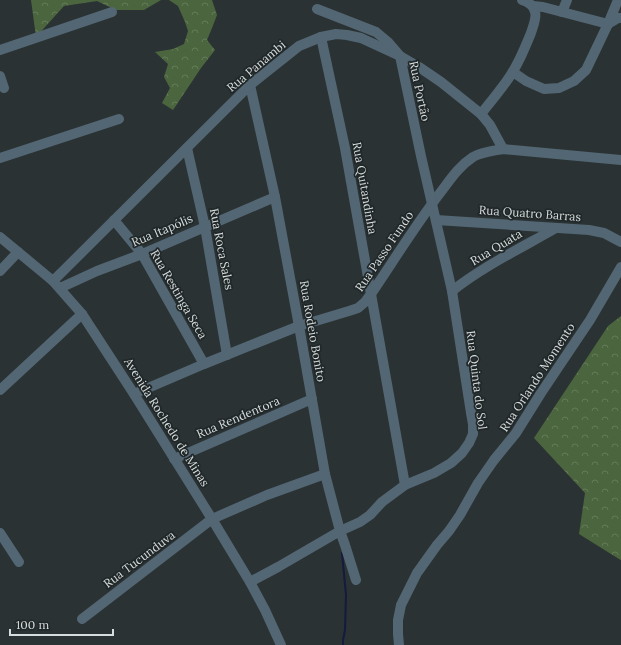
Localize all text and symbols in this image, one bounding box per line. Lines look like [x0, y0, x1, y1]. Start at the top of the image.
street label: Rua Panambi [224, 37, 288, 95]
street label: Rua Portão [406, 59, 434, 123]
street label: Rua Quitandinha [349, 141, 381, 235]
street label: Rua Quatro Barras [478, 202, 582, 224]
street label: Rua Roca Sales [207, 207, 237, 291]
street label: Rua Passo Fundo [352, 208, 416, 294]
street label: Rua Itapólis [129, 210, 195, 250]
street label: Rua Quata [467, 226, 525, 268]
street label: Rua Restinga Seca [147, 247, 211, 341]
street label: Rua Rodeio Bonito [297, 279, 329, 383]
street label: Rua Orlando Momento [496, 320, 578, 434]
street label: Rua Quinta do Sol [463, 330, 491, 430]
street label: Avenida Rochedo de Minas [121, 354, 213, 490]
street label: Rua Rendentora [194, 393, 282, 441]
street label: Rua Tucunduva [100, 527, 178, 591]
scale bar [10, 611, 113, 637]
text: 100 m [16, 617, 49, 632]

